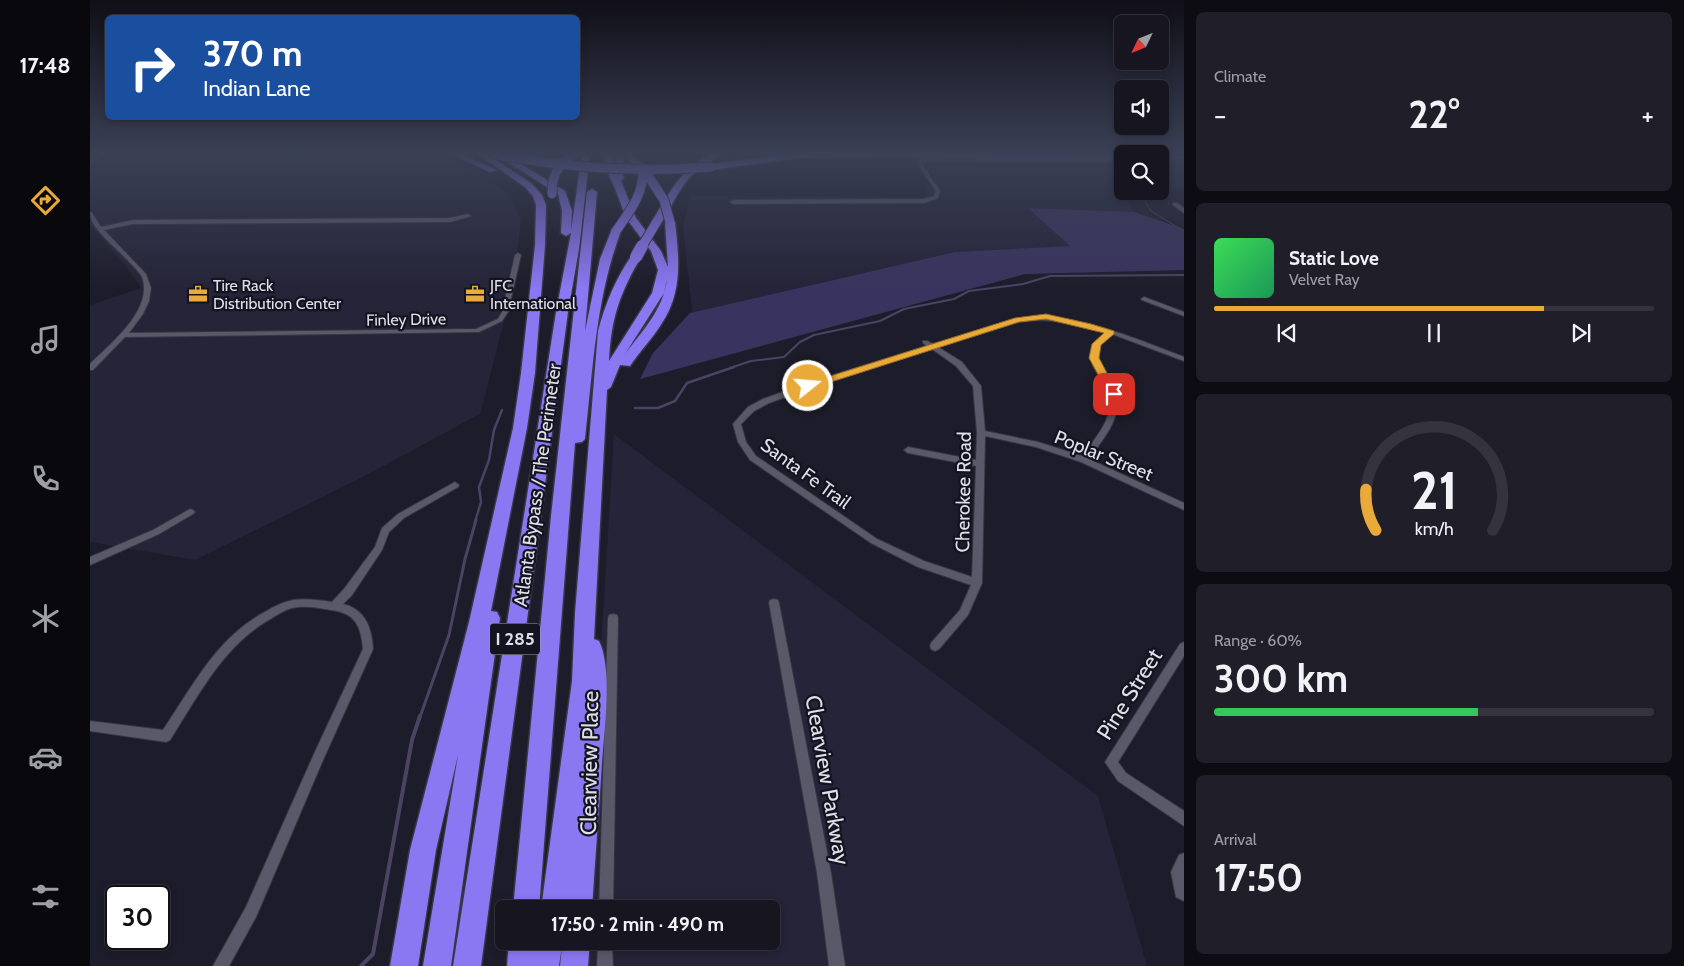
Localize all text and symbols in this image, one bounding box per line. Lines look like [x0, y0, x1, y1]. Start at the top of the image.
north arrow [1114, 15, 1169, 70]
map controls [1114, 15, 1169, 200]
text: 370 m [203, 32, 302, 75]
icon: right [120, 35, 185, 100]
text: 17:48 [19, 52, 71, 79]
text: Climate [1214, 67, 1266, 86]
text: Indian Lane [203, 75, 311, 102]
button: sound [1114, 80, 1169, 135]
text: 22° [1408, 91, 1460, 138]
text: − [1214, 98, 1226, 132]
text: + [1642, 98, 1654, 132]
button: search [1114, 145, 1169, 200]
icon: directions [28, 183, 63, 218]
text: Static Love [1289, 247, 1379, 270]
text: Velvet Ray [1289, 270, 1360, 289]
place label: Tire Rack Distribution Center [213, 276, 342, 313]
place label: JFC International [489, 276, 576, 313]
office icon: Tire Rack Distribution Center [187, 283, 209, 305]
office icon: JFC International [464, 283, 486, 305]
street label: Finley Drive [366, 309, 446, 330]
icon: previous [1273, 319, 1301, 347]
icon: pause [1420, 319, 1448, 347]
icon: next [1567, 319, 1595, 347]
icon: music [28, 322, 63, 357]
position arrow [781, 359, 833, 411]
street label: Atlanta Bypass / The Perimeter [509, 362, 566, 608]
pin [1093, 373, 1135, 415]
icon: arrive [1100, 380, 1128, 408]
street label: Poplar Street [1051, 425, 1157, 486]
street label: Cherokee Road [951, 431, 976, 553]
street label: Santa Fe Trail [756, 433, 856, 514]
text: 21 [1411, 459, 1457, 522]
icon: phone [28, 461, 63, 496]
text: km/h [1414, 518, 1454, 539]
icon: climate [28, 601, 63, 636]
road number: I 285 [490, 624, 540, 654]
text: Range · 60% [1214, 631, 1302, 650]
street label: Pine Street [1091, 643, 1168, 745]
text: 300 km [1214, 655, 1348, 702]
street label: Clearview Place [575, 691, 604, 835]
street label: Clearview Parkway [799, 693, 856, 867]
icon: car [28, 740, 63, 775]
text: Arrival [1214, 830, 1257, 849]
text: 17:50 [1214, 854, 1303, 901]
icon: filters [28, 879, 63, 914]
speed limit sign: 30 [105, 885, 170, 950]
text: 17:50 · 2 min · 490 m [551, 913, 724, 936]

